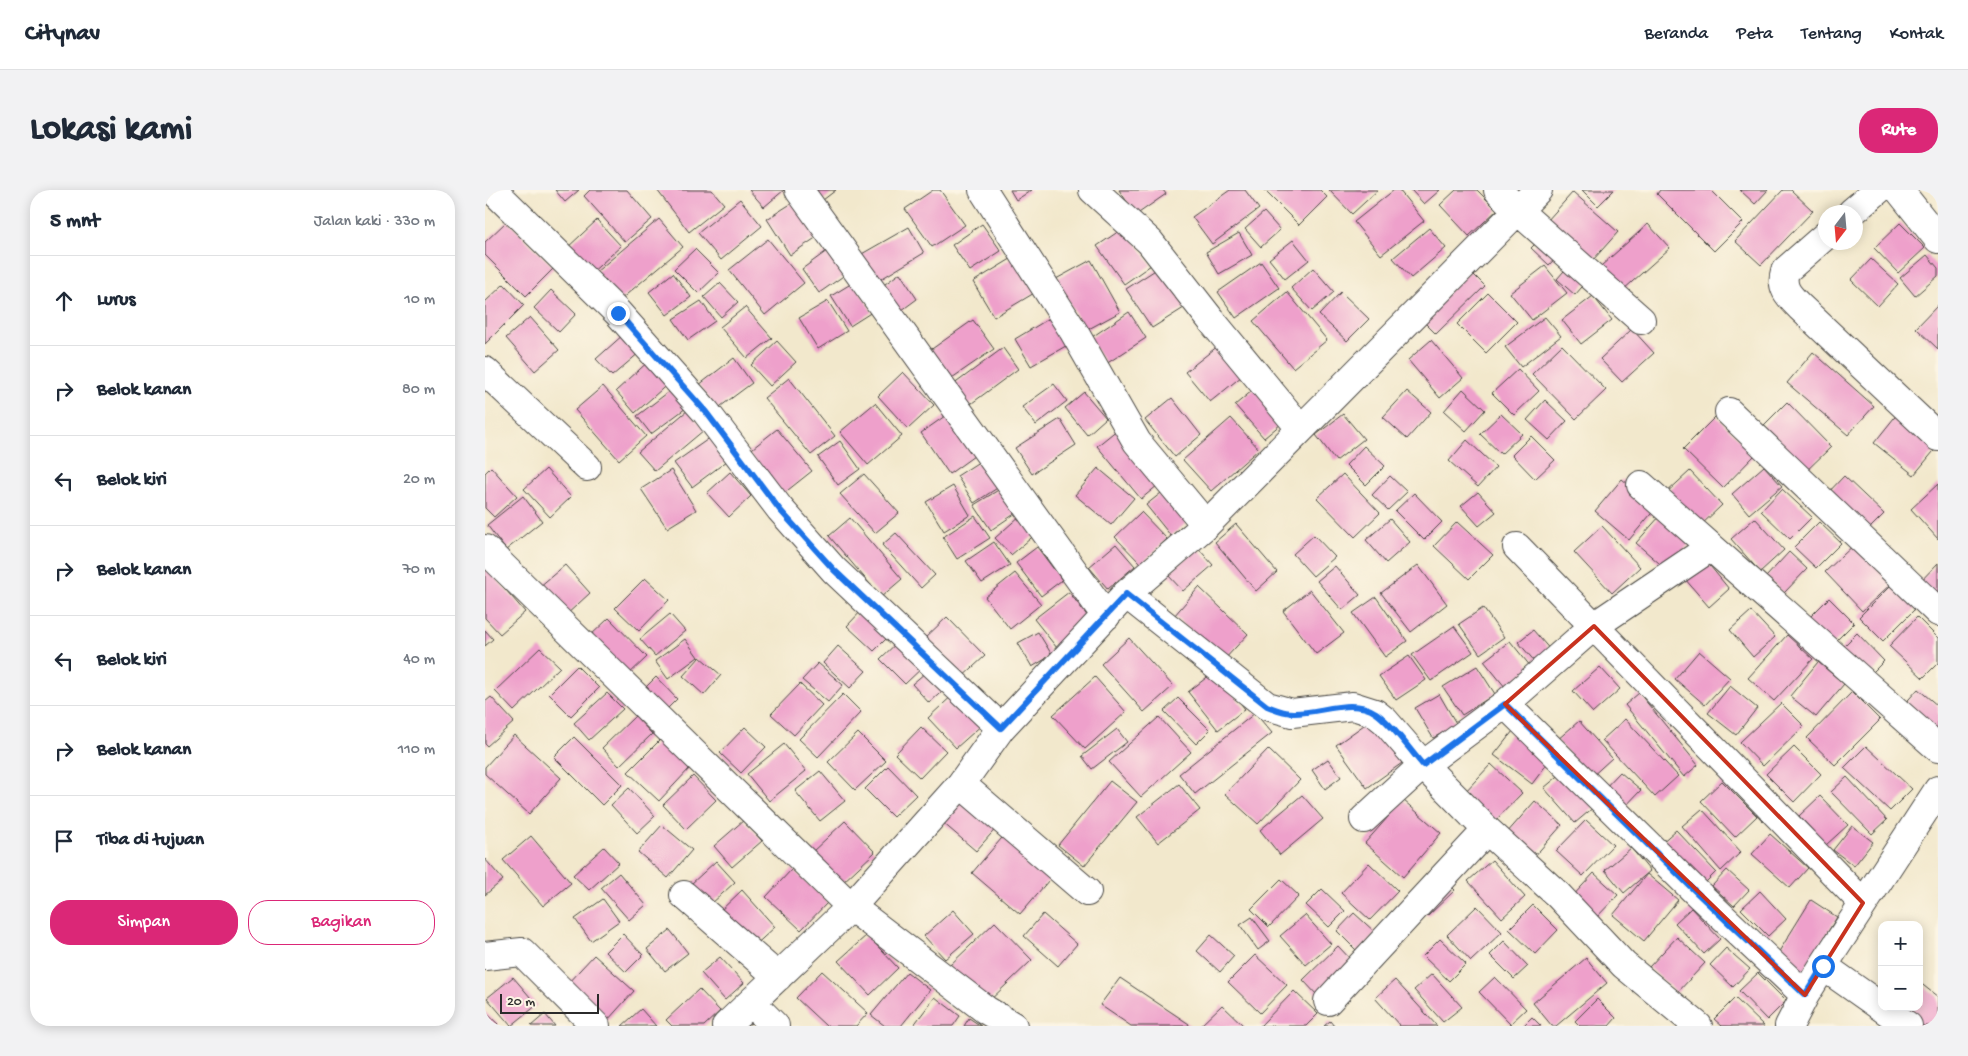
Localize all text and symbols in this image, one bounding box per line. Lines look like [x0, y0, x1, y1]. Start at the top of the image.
text: Citynav [25, 20, 100, 49]
text: Beranda [1644, 24, 1708, 45]
text: Peta [1736, 24, 1773, 45]
text: Tentang [1801, 24, 1862, 45]
text: Kontak [1890, 24, 1943, 45]
button: Rute [1859, 108, 1938, 153]
text: Lokasi kami [30, 110, 192, 151]
north arrow [1818, 205, 1863, 250]
text: 5 mnt [50, 210, 99, 235]
text: Jalan kaki · 330 m [314, 213, 435, 232]
icon: ahead [50, 287, 78, 315]
text: Lurus [97, 289, 136, 312]
text: 10 m [404, 291, 435, 310]
route end [607, 302, 630, 325]
icon: right [50, 377, 78, 405]
text: Belok kanan [97, 379, 191, 402]
text: 80 m [402, 381, 435, 400]
icon: left [50, 467, 78, 495]
text: Belok kiri [97, 469, 167, 492]
text: 20 m [403, 471, 435, 490]
icon: right [50, 557, 78, 585]
text: Belok kanan [97, 559, 191, 582]
text: 70 m [402, 561, 435, 580]
icon: left [50, 647, 78, 675]
text: Belok kiri [97, 649, 167, 672]
text: 40 m [403, 651, 435, 670]
icon: right [50, 737, 78, 765]
text: Belok kanan [97, 739, 191, 762]
text: 110 m [398, 741, 435, 760]
icon: arrive [50, 827, 78, 855]
text: Tiba di tujuan [97, 829, 204, 852]
button: Simpan [50, 900, 238, 945]
button: Bagikan [248, 900, 435, 945]
map controls [1878, 921, 1923, 1011]
button: + [1878, 921, 1923, 966]
route start [1812, 955, 1835, 978]
button: − [1878, 966, 1923, 1011]
scale bar [500, 991, 599, 1014]
text: 20 m [507, 994, 535, 1011]

